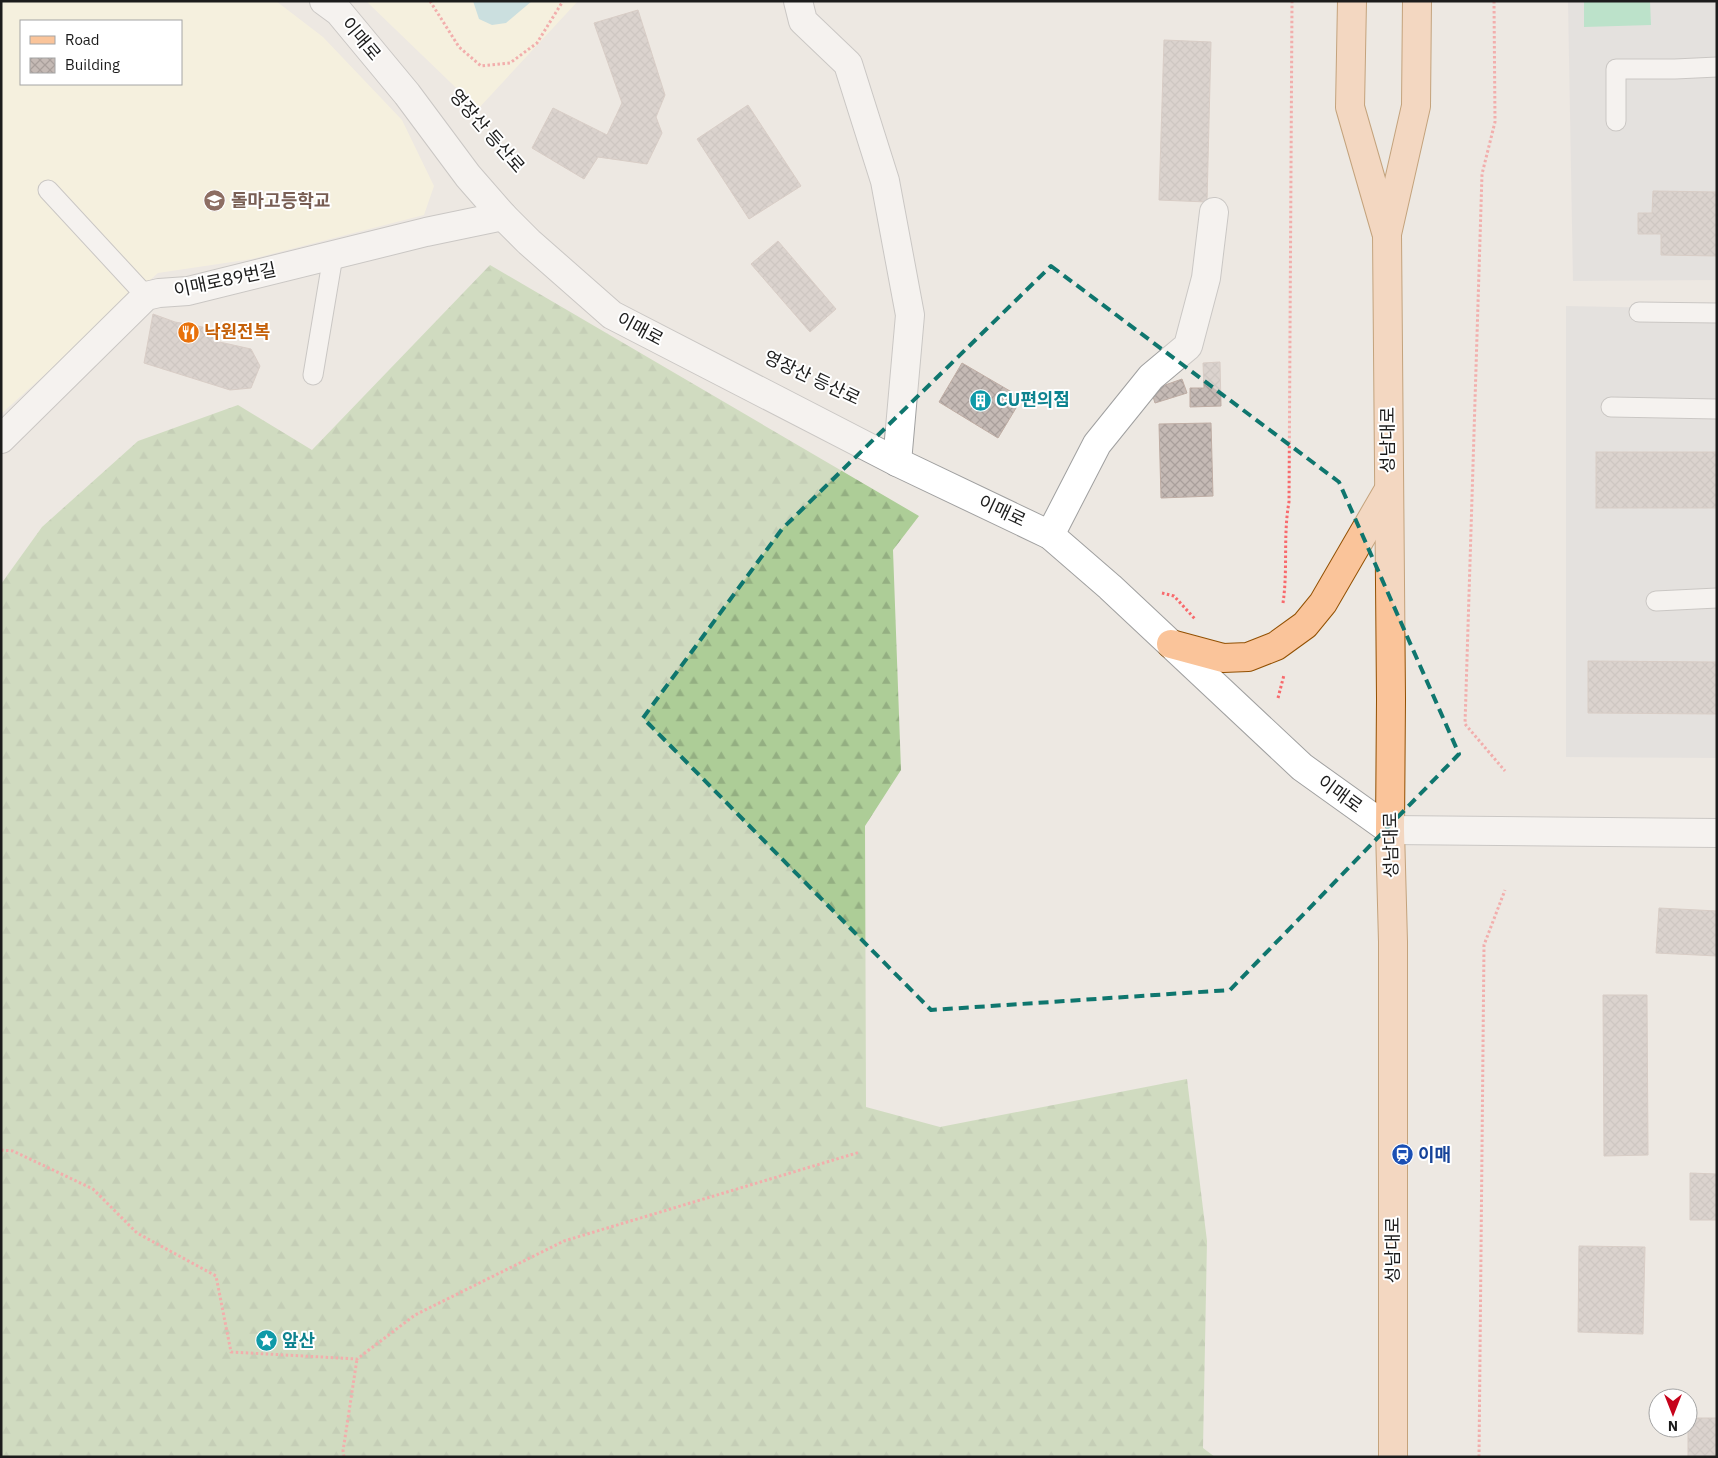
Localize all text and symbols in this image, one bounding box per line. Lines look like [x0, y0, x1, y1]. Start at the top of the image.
street label: 이매로 [337, 12, 386, 65]
legend [20, 20, 182, 85]
text: Road [65, 30, 100, 49]
text: Building [65, 55, 120, 74]
street label: 영장산 등산로 [445, 84, 530, 177]
school or university icon: 돌마고등학교 [203, 189, 227, 213]
place label: 돌마고등학교 [231, 189, 330, 212]
street label: 이매로89번길 [171, 257, 278, 302]
street label: 이매로 [613, 307, 668, 350]
restaurant icon: 낙원전복 [176, 320, 200, 344]
place label: 낙원전복 [204, 320, 270, 343]
street label: 영장산 등산로 [760, 345, 864, 410]
building icon: CU편의점 [968, 388, 992, 412]
place label: CU편의점 [996, 388, 1070, 411]
street label: 성남대로 [1376, 407, 1399, 473]
street label: 이매로 [975, 490, 1030, 531]
street label: 이매로 [1313, 770, 1367, 818]
street label: 성남대로 [1378, 812, 1403, 878]
station icon: 이매 [1390, 1143, 1414, 1167]
place label: 이매 [1418, 1143, 1451, 1166]
street label: 성남대로 [1381, 1217, 1404, 1283]
place icon: 앞산 [254, 1329, 278, 1353]
place label: 앞산 [282, 1329, 316, 1352]
north arrow [1648, 1388, 1698, 1438]
text: N [1668, 1417, 1678, 1435]

